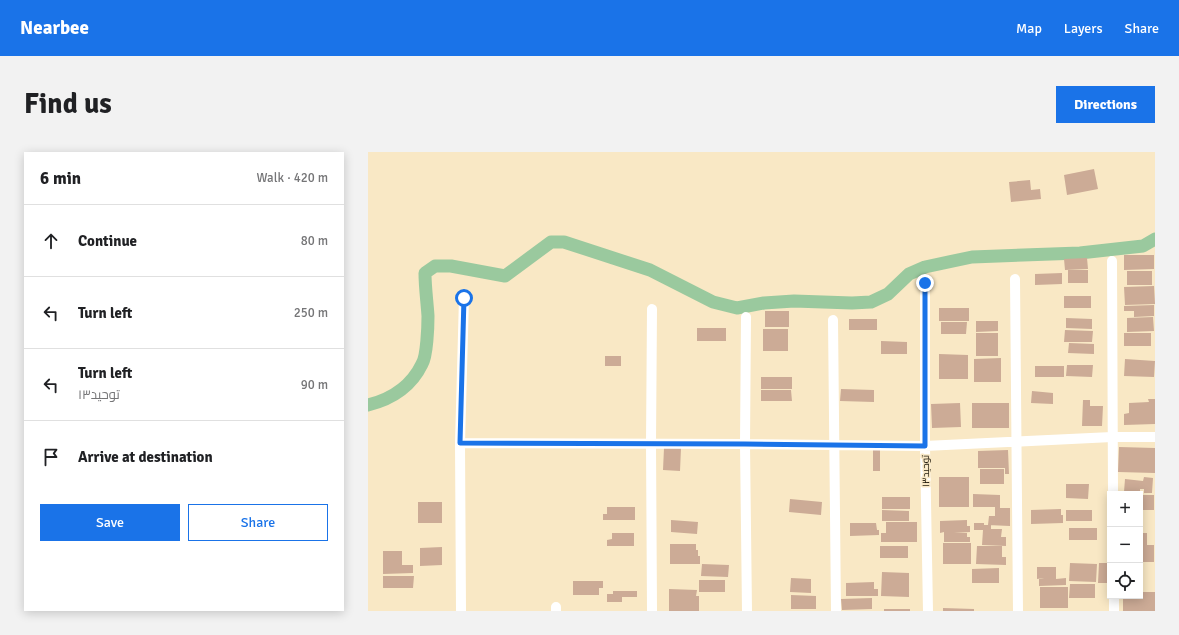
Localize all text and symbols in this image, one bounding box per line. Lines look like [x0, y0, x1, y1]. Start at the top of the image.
text: Nearbee [20, 16, 89, 40]
text: Map [1016, 20, 1042, 37]
text: Layers [1064, 20, 1103, 37]
text: Share [1125, 20, 1159, 37]
button: Directions [1056, 86, 1155, 123]
text: Find us [24, 87, 112, 121]
text: 6 min [40, 168, 81, 189]
text: Walk · 420 m [257, 170, 328, 186]
icon: ahead [40, 230, 62, 252]
text: Continue [78, 232, 137, 250]
text: 80 m [301, 233, 328, 249]
route end [916, 274, 934, 292]
route start [455, 289, 473, 307]
icon: left [40, 302, 62, 324]
text: Turn left [78, 304, 132, 322]
text: 250 m [294, 305, 328, 321]
text: Turn left [78, 364, 132, 382]
icon: left [40, 374, 62, 396]
text: 90 m [301, 377, 328, 393]
text: توحید۱۳ [78, 387, 120, 403]
icon: arrive [40, 446, 62, 468]
text: Arrive at destination [78, 448, 213, 466]
street label: توحید۱۳ [920, 454, 932, 487]
map controls [1107, 491, 1143, 599]
button: + [1107, 491, 1143, 527]
button: Save [40, 504, 180, 541]
button: Share [188, 504, 328, 541]
button: − [1107, 527, 1143, 563]
button: locate [1107, 563, 1143, 599]

